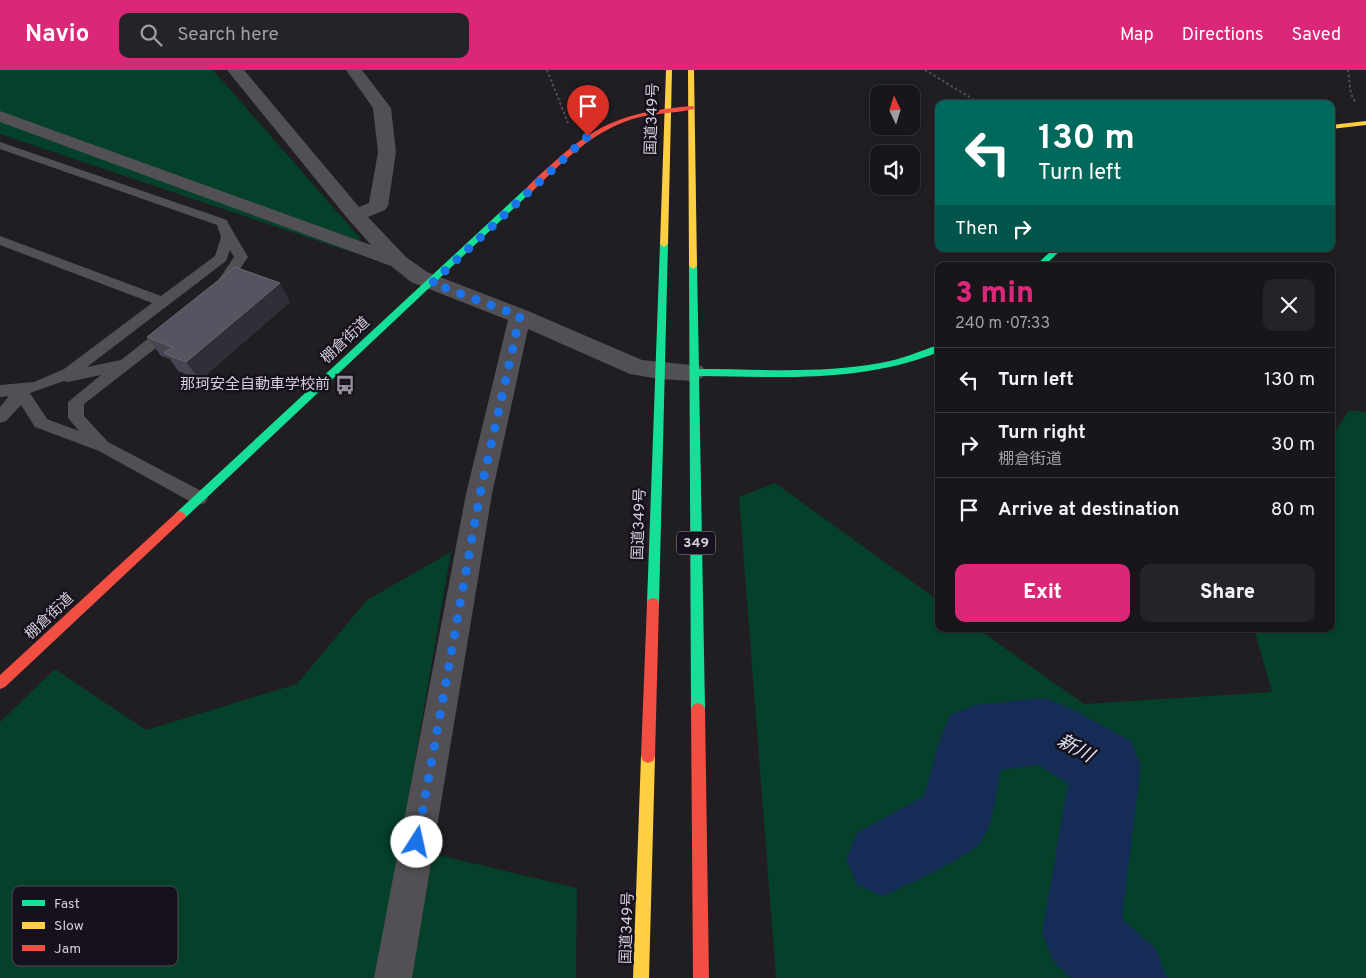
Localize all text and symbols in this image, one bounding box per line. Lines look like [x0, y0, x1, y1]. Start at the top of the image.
search box [119, 13, 469, 58]
text: Navio [25, 20, 89, 50]
icon: search [137, 21, 165, 49]
text: Search here [177, 23, 279, 47]
text: Map [1120, 24, 1154, 47]
text: Directions [1182, 24, 1264, 47]
text: Saved [1292, 24, 1341, 47]
street label: 国道349号 [642, 83, 664, 155]
pin [567, 85, 609, 136]
north arrow [870, 85, 920, 135]
map controls [870, 85, 920, 195]
icon: arrive [574, 92, 602, 120]
text: 130 m [1038, 117, 1135, 161]
icon: left [955, 120, 1020, 185]
button: sound [870, 145, 920, 195]
text: Turn left [1038, 160, 1121, 187]
icon: right [1008, 215, 1036, 243]
text: Then [955, 217, 998, 241]
text: 3 min [955, 276, 1034, 313]
button: close [1263, 279, 1315, 331]
street label: 棚倉街道 [318, 314, 374, 368]
text: 240 m · 07:33 [955, 314, 1050, 334]
icon: left [955, 366, 983, 394]
text: Turn left [998, 368, 1074, 392]
text: 130 m [1264, 368, 1315, 392]
bus stop icon: 那珂安全自動車学校前 [334, 374, 356, 396]
place label: 那珂安全自動車学校前 [180, 376, 330, 395]
text: Turn right [998, 421, 1086, 445]
icon: right [955, 431, 983, 459]
text: 30 m [1271, 433, 1315, 457]
text: 棚倉街道 [998, 450, 1062, 470]
street label: 国道349号 [629, 488, 651, 560]
icon: arrive [955, 496, 983, 524]
text: Arrive at destination [998, 498, 1179, 522]
text: 80 m [1271, 498, 1315, 522]
road number: 349 [677, 532, 715, 554]
button: Exit [955, 564, 1130, 622]
button: Share [1140, 564, 1315, 622]
street label: 棚倉街道 [22, 590, 78, 644]
water label: 新川 [1053, 729, 1099, 770]
position arrow [390, 815, 442, 867]
legend [12, 886, 178, 966]
street label: 国道349号 [617, 892, 639, 964]
text: Fast [54, 896, 80, 913]
text: Slow [54, 918, 84, 935]
text: Jam [54, 941, 81, 958]

